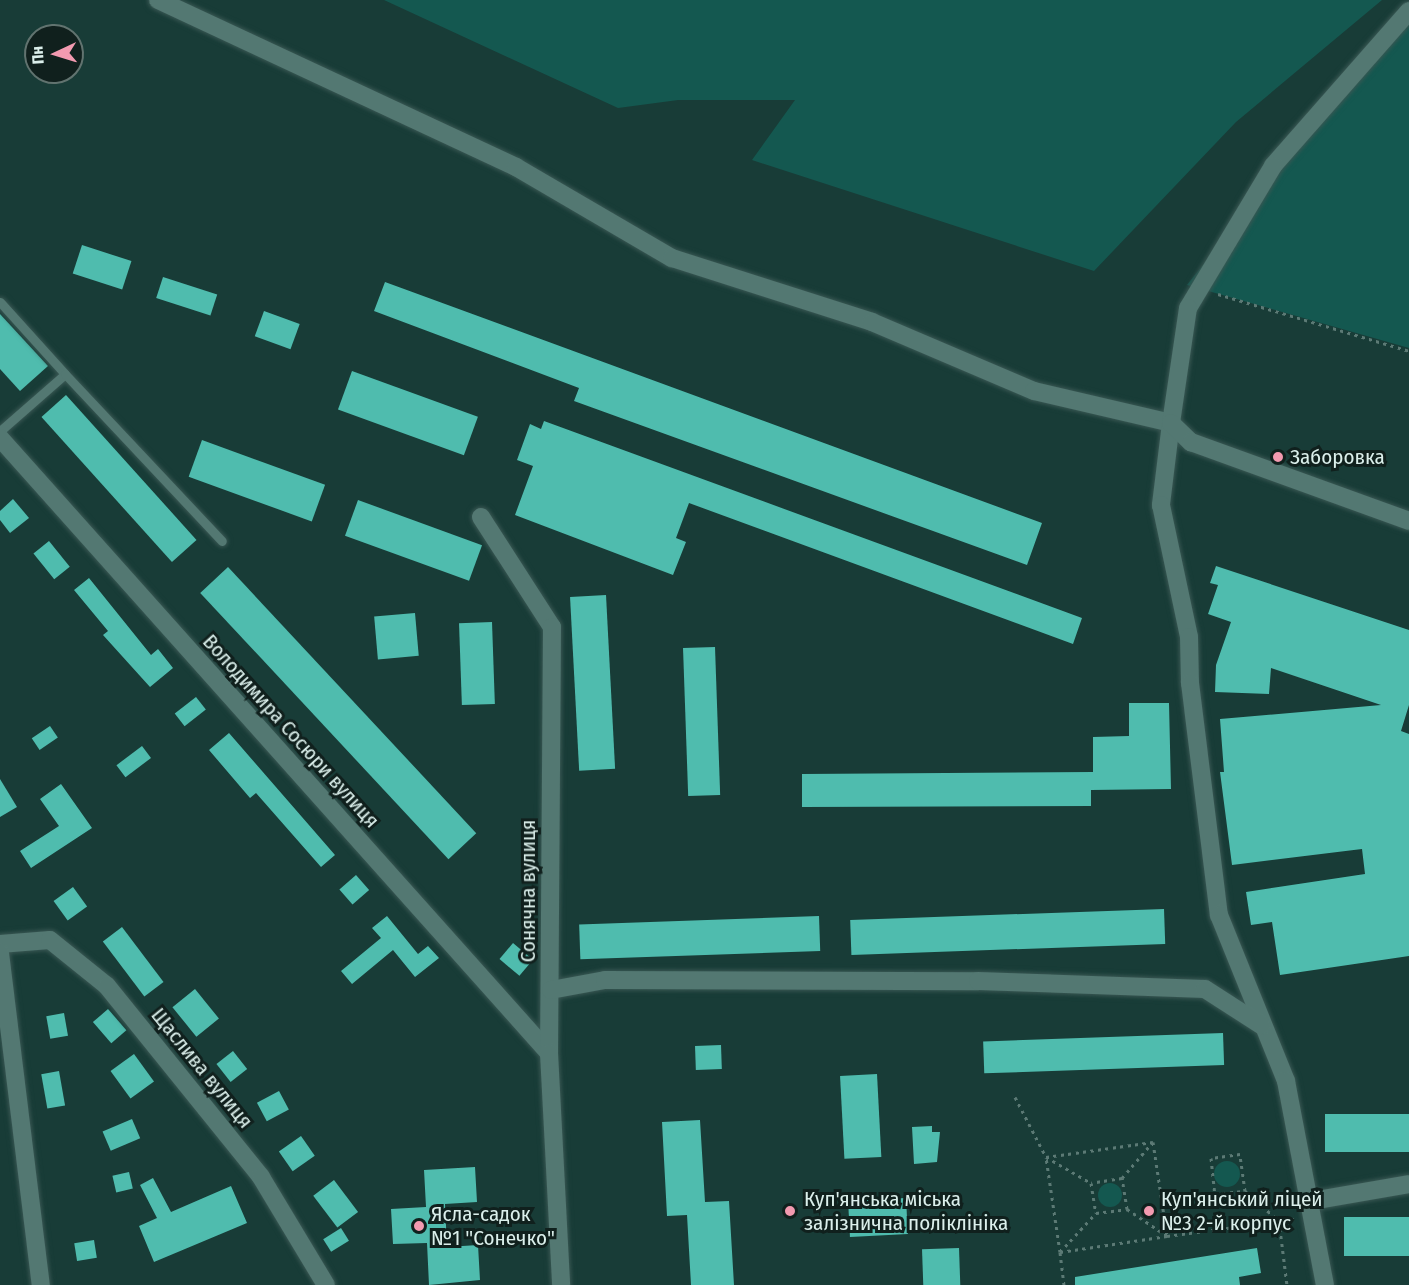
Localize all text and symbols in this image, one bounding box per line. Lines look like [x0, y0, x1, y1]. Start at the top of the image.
north arrow [24, 24, 84, 84]
text: Пн [27, 45, 48, 65]
place label: Заборовка [1290, 444, 1385, 470]
marker: Заборовка [1271, 450, 1285, 464]
street label: Володимира Сосюри вулиця [197, 629, 385, 833]
street label: Сонячна вулиця [515, 820, 541, 962]
street label: Щаслива вулиця [146, 1003, 258, 1133]
place label: Куп'янська міська залізнична поліклініка [804, 1186, 1008, 1236]
place label: Куп'янський ліцей №3 2-й корпус [1161, 1186, 1323, 1236]
place label: Ясла-садок №1 "Сонечко" [431, 1201, 555, 1251]
marker: Куп'янська міська залізнична поліклініка [781, 1202, 799, 1220]
marker: Куп'янський ліцей №3 2-й корпус [1142, 1204, 1156, 1218]
marker: Ясла-садок №1 "Сонечко" [412, 1219, 426, 1233]

